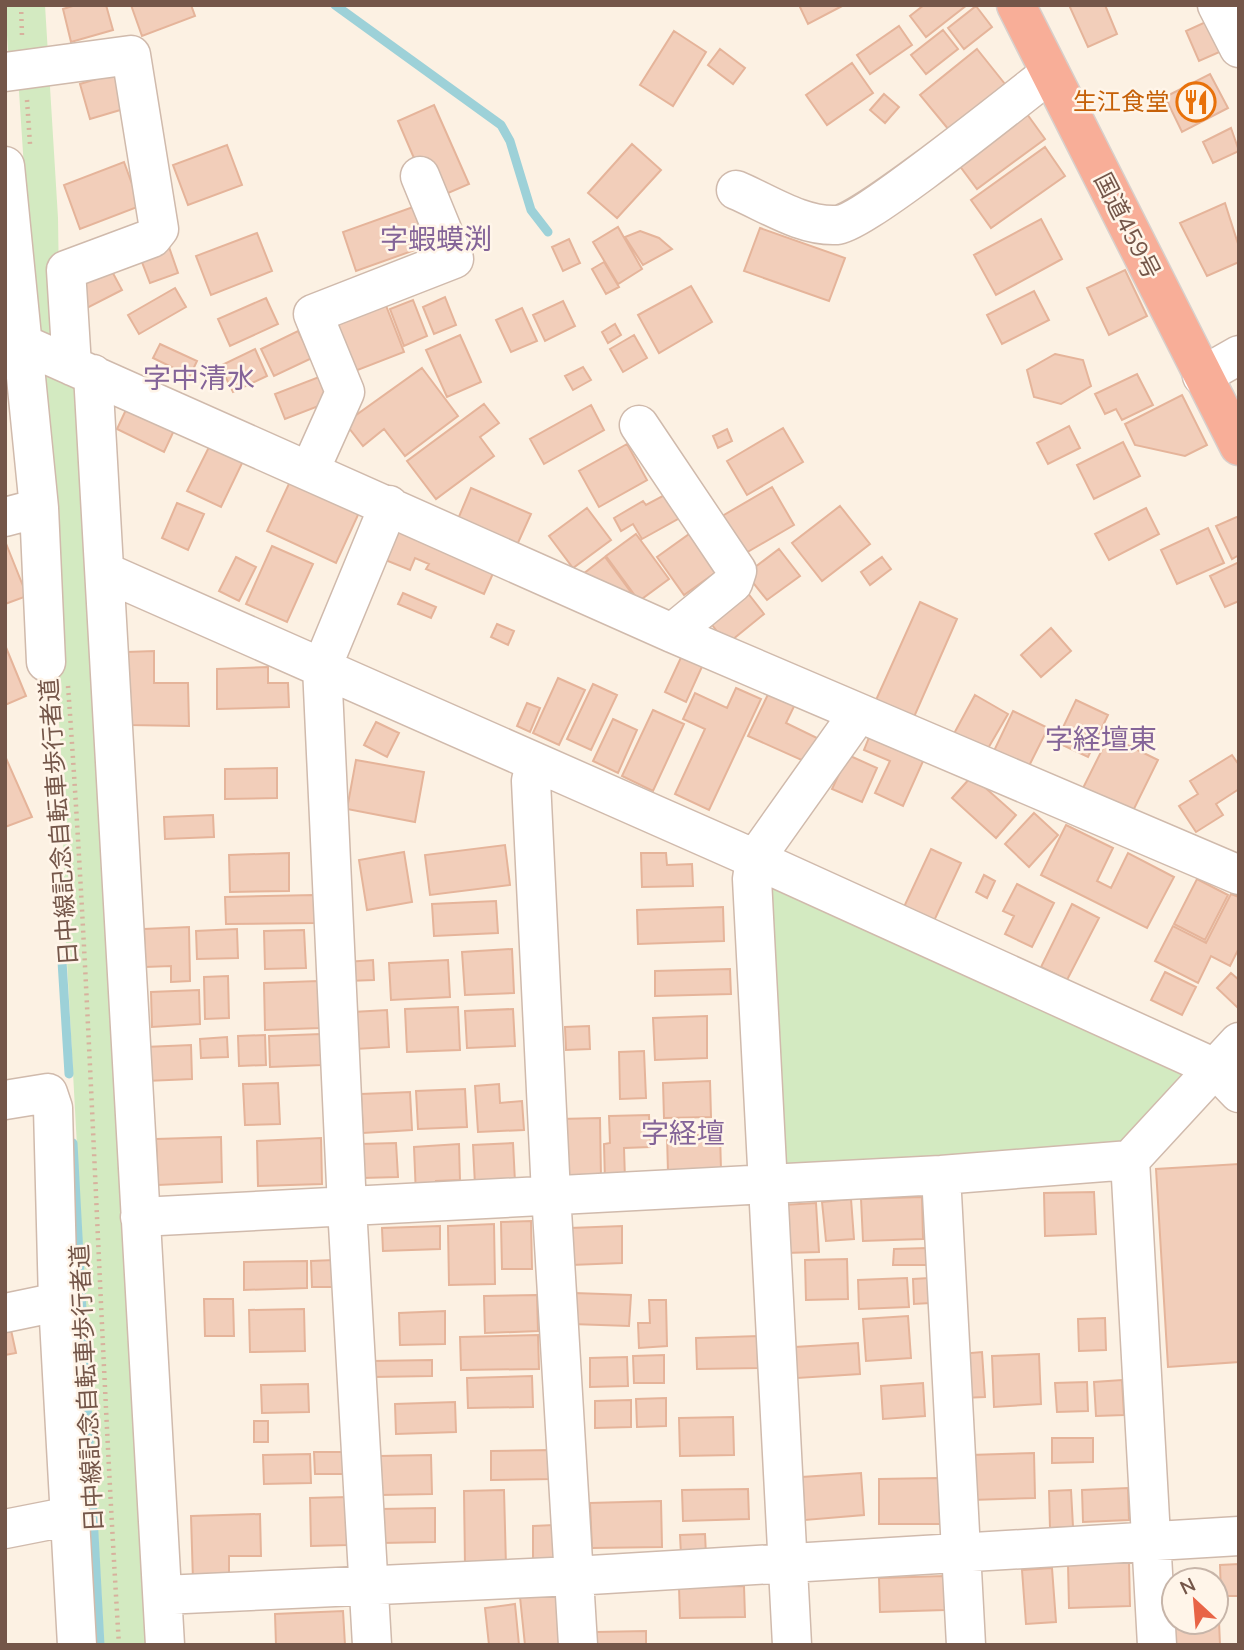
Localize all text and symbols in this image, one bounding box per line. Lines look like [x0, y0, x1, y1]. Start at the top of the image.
restaurant icon: 生江食堂 [1175, 81, 1217, 123]
place label: 生江食堂 [1073, 86, 1169, 118]
street label: 国道459号 [1087, 167, 1167, 285]
district label: 字蝦蟆渕 [380, 221, 492, 259]
district label: 字中清水 [143, 360, 255, 398]
street label: 日中線記念自転車歩行者道 [33, 677, 85, 967]
district label: 字経壇東 [1045, 721, 1157, 759]
district label: 字経壇 [641, 1115, 725, 1153]
street label: 日中線記念自転車歩行者道 [63, 1243, 111, 1533]
north arrow [1160, 1566, 1230, 1636]
text: N [1176, 1572, 1200, 1601]

